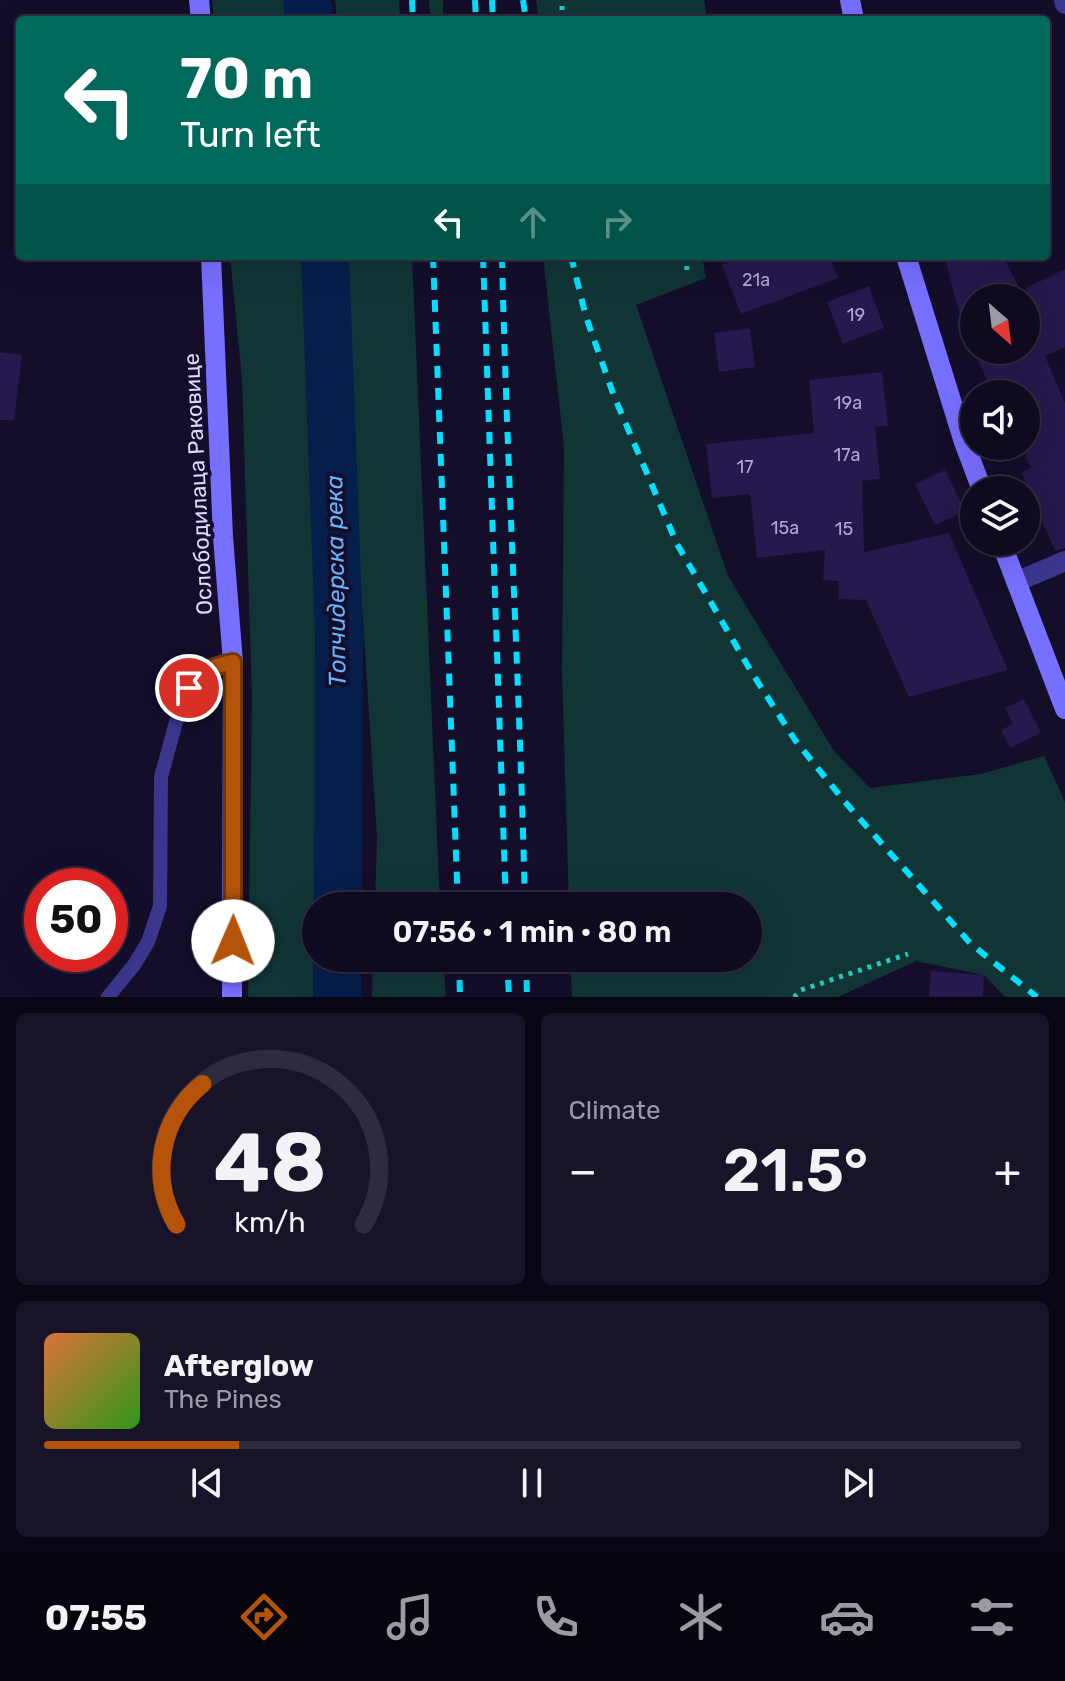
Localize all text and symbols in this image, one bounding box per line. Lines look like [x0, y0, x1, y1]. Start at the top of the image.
text: 70 m [180, 46, 313, 112]
icon: left [48, 48, 152, 152]
text: Turn left [180, 113, 321, 156]
icon: left [427, 200, 471, 244]
icon: ahead [511, 200, 555, 244]
icon: right [595, 200, 639, 244]
house number: 21a [742, 269, 770, 291]
north arrow [960, 284, 1040, 364]
map controls [960, 284, 1040, 556]
house number: 19 [847, 304, 865, 326]
street label: Ослободилаца Раковице [178, 352, 218, 616]
button: sound [960, 380, 1040, 460]
house number: 19a [834, 392, 862, 414]
house number: 17a [834, 444, 860, 466]
house number: 17 [737, 456, 753, 478]
water label: Топчидерска река [320, 475, 352, 687]
button: layers [960, 476, 1040, 556]
house number: 15a [771, 517, 799, 539]
house number: 15 [835, 518, 853, 540]
pin [155, 654, 223, 722]
icon: arrive [167, 666, 211, 710]
speed limit sign: 50 [24, 868, 128, 972]
position arrow [191, 899, 275, 983]
text: 07:56 · 1 min · 80 m [392, 914, 672, 950]
text: Climate [569, 1095, 661, 1126]
text: 48 [214, 1113, 327, 1212]
text: 21.5° [723, 1135, 868, 1206]
text: − [569, 1145, 597, 1197]
text: + [994, 1145, 1021, 1197]
text: km/h [235, 1205, 306, 1239]
text: Afterglow [164, 1348, 314, 1384]
text: The Pines [164, 1384, 282, 1415]
icon: previous [185, 1461, 229, 1505]
icon: pause [510, 1461, 554, 1505]
icon: next [836, 1461, 880, 1505]
icon: directions [236, 1589, 292, 1645]
icon: music [382, 1589, 438, 1645]
icon: phone [528, 1589, 584, 1645]
icon: climate [673, 1589, 729, 1645]
icon: car [819, 1589, 875, 1645]
icon: filters [964, 1589, 1020, 1645]
text: 07:55 [45, 1596, 147, 1639]

